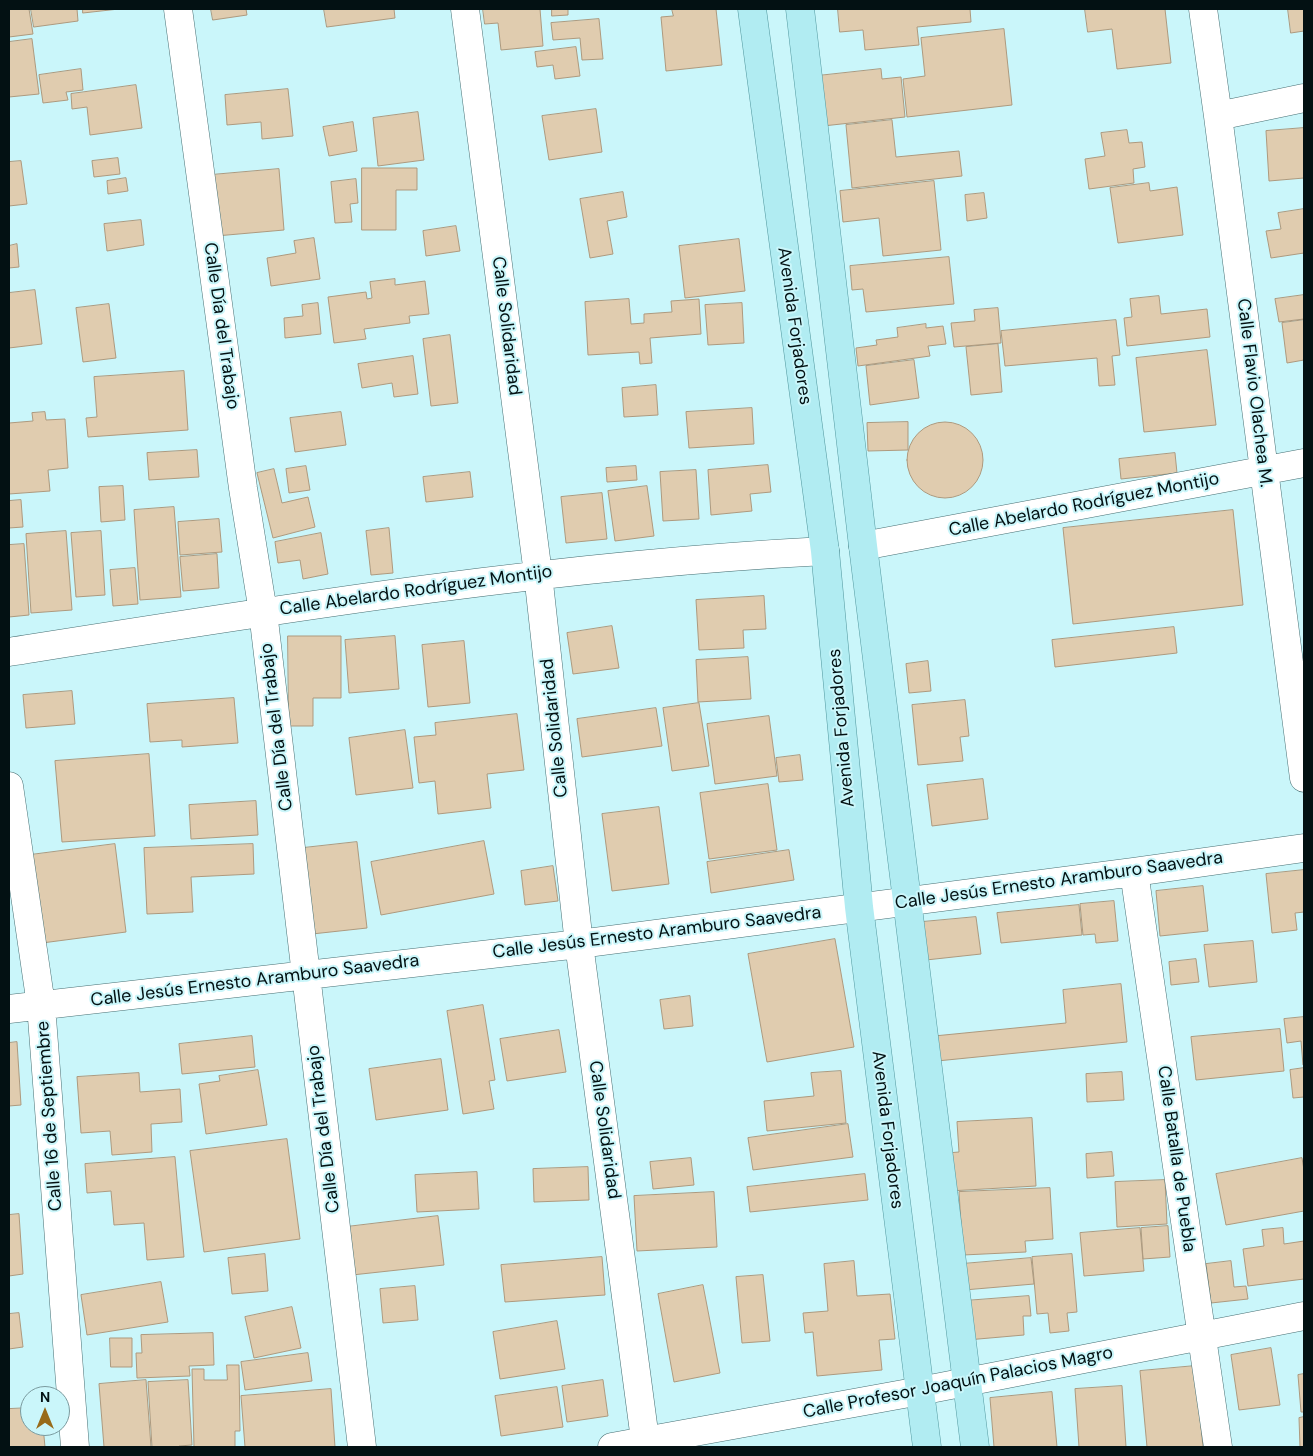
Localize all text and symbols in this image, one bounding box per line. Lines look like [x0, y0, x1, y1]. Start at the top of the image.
street label: Calle Día del Trabajo [199, 241, 243, 411]
street label: Avenida Forjadores [772, 246, 816, 406]
street label: Calle Solidaridad [487, 255, 525, 397]
street label: Calle Flavio Olachea M. [1232, 297, 1276, 489]
street label: Calle Abelardo Rodríguez Montijo [947, 468, 1221, 542]
street label: Calle Abelardo Rodríguez Montijo [278, 561, 554, 621]
street label: Calle Día del Trabajo [256, 642, 298, 812]
street label: Avenida Forjadores [824, 648, 860, 808]
street label: Calle Solidaridad [537, 657, 573, 799]
street label: Calle Jesús Ernesto Aramburo Saavedra [894, 847, 1224, 915]
street label: Calle Jesús Ernesto Aramburo Saavedra [491, 902, 823, 964]
street label: Calle Jesús Ernesto Aramburo Saavedra [89, 950, 421, 1012]
street label: Calle 16 de Septiembre [33, 1020, 67, 1212]
street label: Calle Día del Trabajo [303, 1044, 345, 1214]
street label: Avenida Forjadores [867, 1050, 907, 1210]
street label: Calle Solidaridad [584, 1059, 624, 1201]
street label: Calle Batalla de Puebla [1152, 1064, 1200, 1254]
street label: Calle Profesor Joaquín Palacios Magro [801, 1342, 1115, 1424]
north arrow [20, 1386, 70, 1436]
text: N [40, 1388, 50, 1406]

